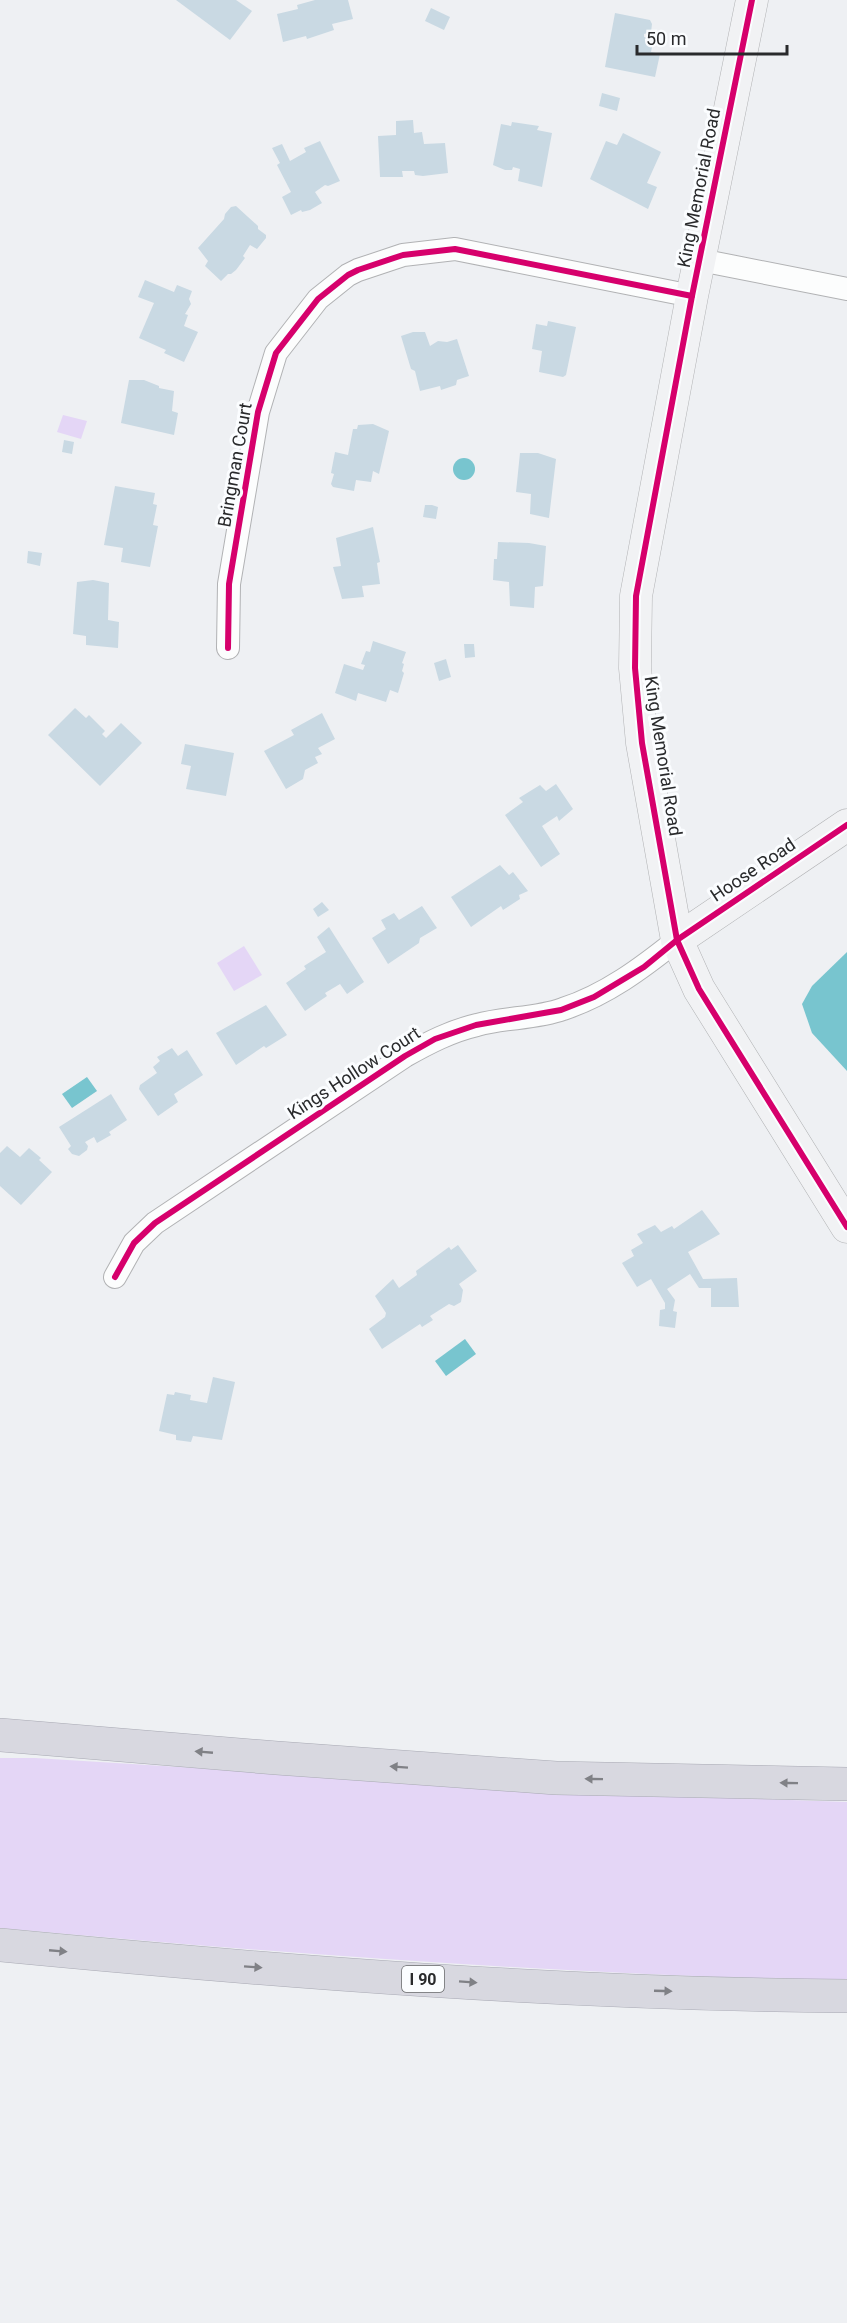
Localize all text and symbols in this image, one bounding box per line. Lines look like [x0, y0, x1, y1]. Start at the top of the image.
scale bar [637, 18, 787, 56]
text: 50 m [646, 28, 686, 49]
street label: King Memorial Road [673, 106, 724, 269]
street label: Bringman Court [213, 401, 256, 529]
street label: King Memorial Road [640, 674, 687, 838]
street label: Hoose Road [706, 833, 799, 906]
street label: Kings Hollow Court [283, 1022, 424, 1123]
one-way arrow [195, 1748, 214, 1757]
one-way arrow [389, 1762, 408, 1772]
one-way arrow [584, 1774, 603, 1783]
one-way arrow [779, 1778, 798, 1787]
one-way arrow [49, 1946, 68, 1956]
one-way arrow [243, 1962, 262, 1972]
road number: I 90 [402, 1966, 444, 1992]
one-way arrow [459, 1977, 478, 1986]
one-way arrow [653, 1986, 672, 1995]

